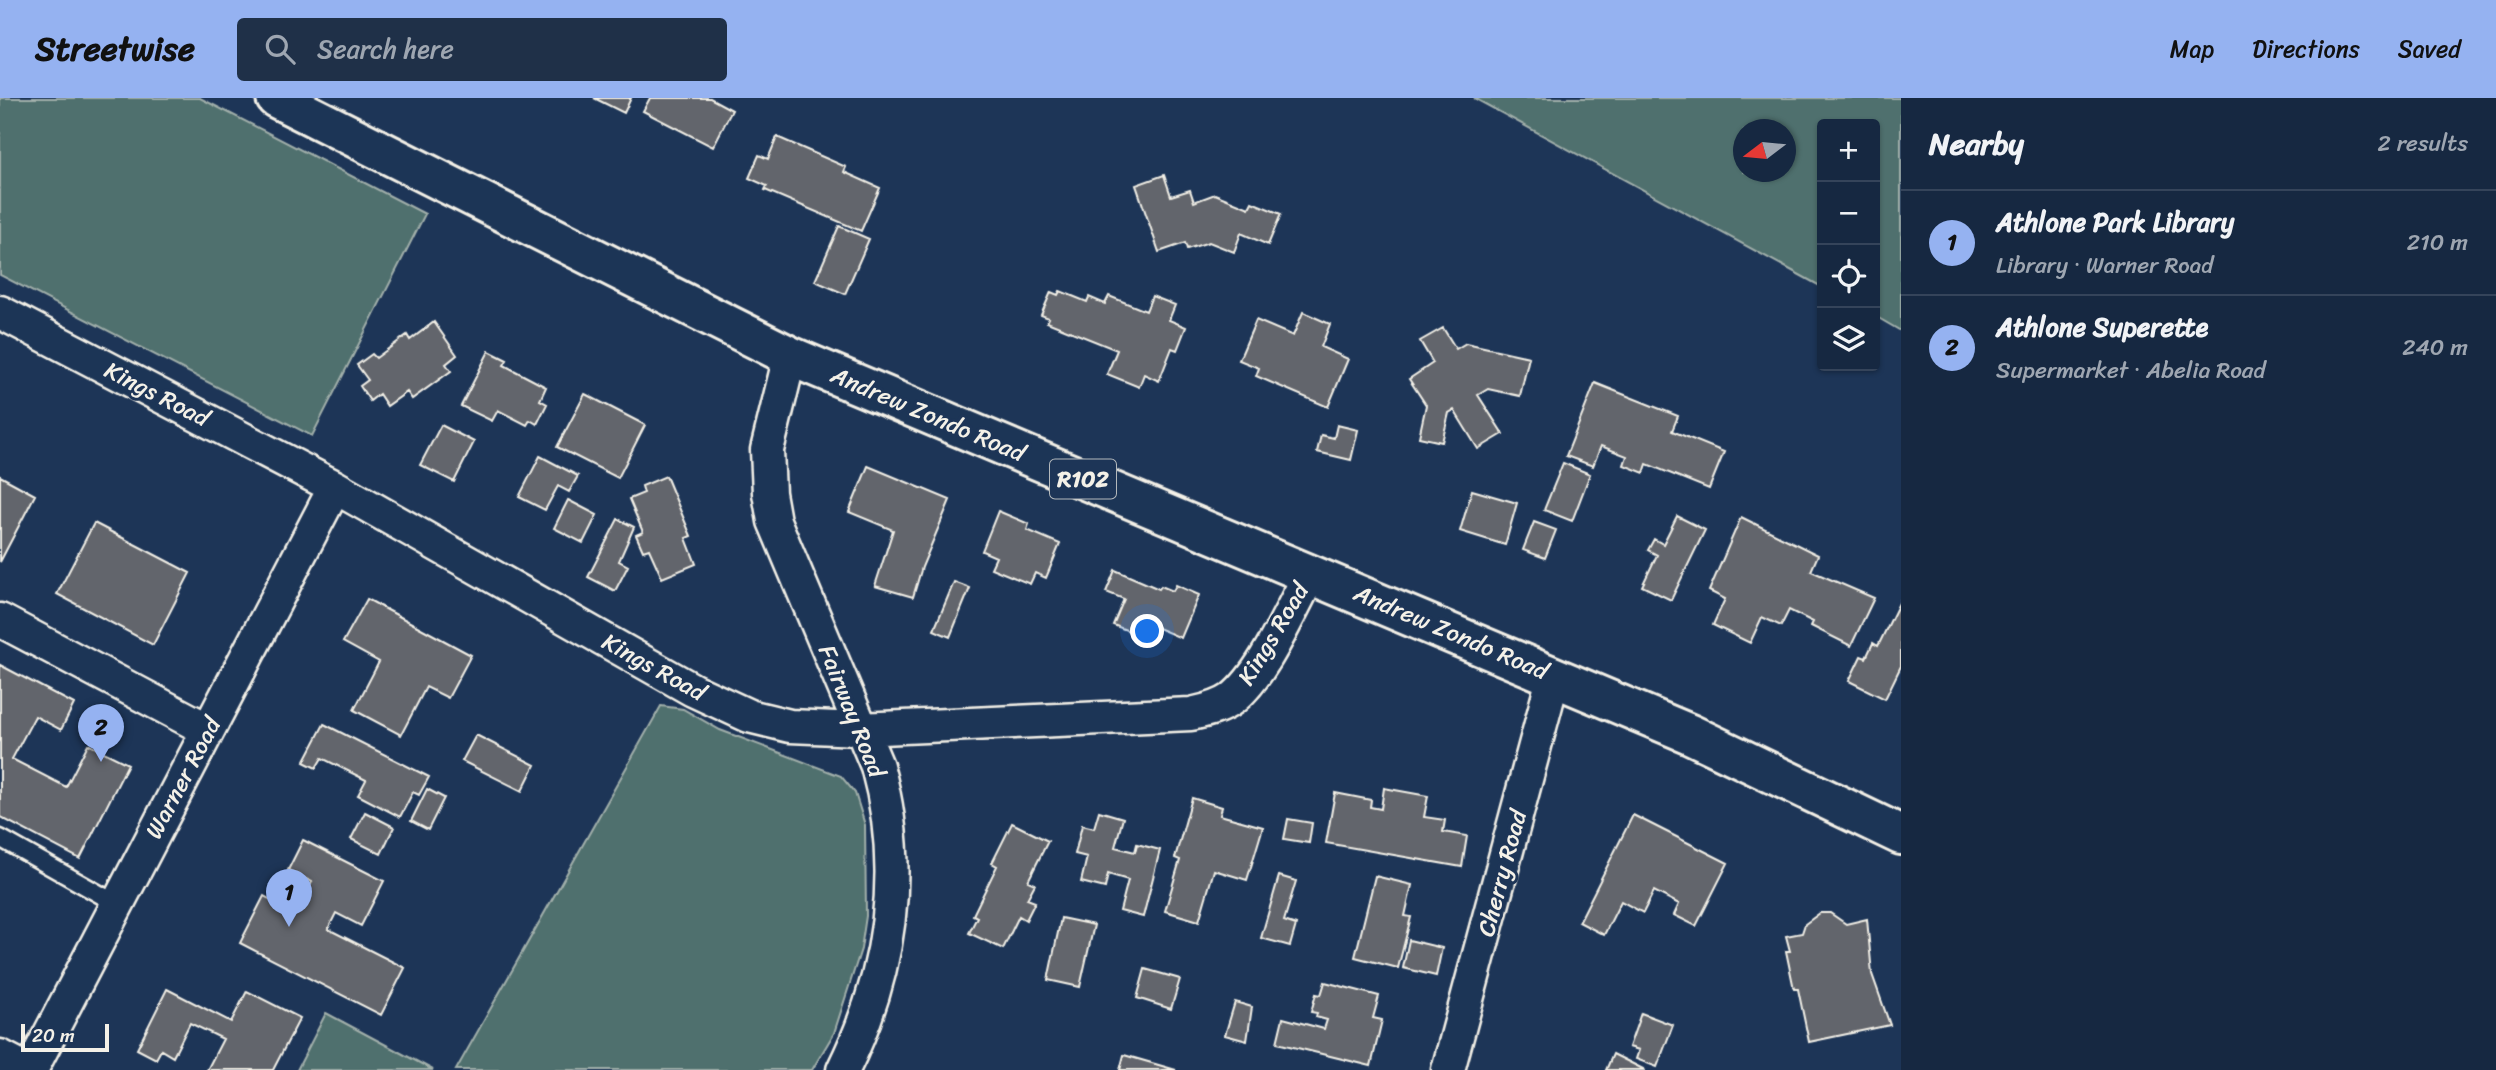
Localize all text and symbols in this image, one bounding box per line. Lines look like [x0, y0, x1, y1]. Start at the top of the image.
search box [237, 18, 727, 81]
text: Streetwise [35, 20, 195, 78]
text: Search here [317, 26, 454, 72]
text: Map [2170, 28, 2214, 70]
text: Directions [2252, 28, 2360, 70]
text: Saved [2398, 28, 2461, 70]
icon: search [261, 30, 299, 68]
text: Nearby [1929, 117, 2024, 171]
north arrow [1733, 119, 1796, 182]
map controls [1817, 119, 1880, 371]
button: + [1817, 119, 1880, 182]
text: 2 results [2377, 123, 2468, 164]
button: − [1817, 182, 1880, 245]
text: Athlone Park Library [1996, 199, 2234, 245]
text: 1 [1947, 222, 1957, 263]
text: 210 m [2407, 222, 2468, 263]
button: locate [1817, 245, 1880, 308]
text: Library · Warner Road [1996, 245, 2213, 286]
text: Athlone Superette [1996, 304, 2208, 350]
button: layers [1817, 308, 1880, 371]
text: 2 [1945, 327, 1959, 368]
text: 240 m [2402, 327, 2468, 368]
street label: Kings Road [97, 349, 219, 440]
text: Supermarket · Abelia Road [1996, 350, 2266, 391]
street label: Andrew Zondo Road [823, 354, 1034, 475]
road number: R102 [1050, 460, 1116, 498]
street label: Kings Road [1226, 572, 1322, 694]
street label: Andrew Zondo Road [1346, 572, 1557, 693]
your location [1130, 614, 1164, 648]
street label: Kings Road [594, 621, 716, 714]
street label: Fairway Road [806, 638, 899, 786]
pin: 2 [78, 704, 124, 762]
street label: Warner Road [133, 707, 234, 847]
street label: Cherry Road [1465, 804, 1539, 941]
pin: 1 [266, 869, 312, 927]
text: 20 m [32, 1019, 75, 1052]
scale bar [21, 1021, 108, 1053]

